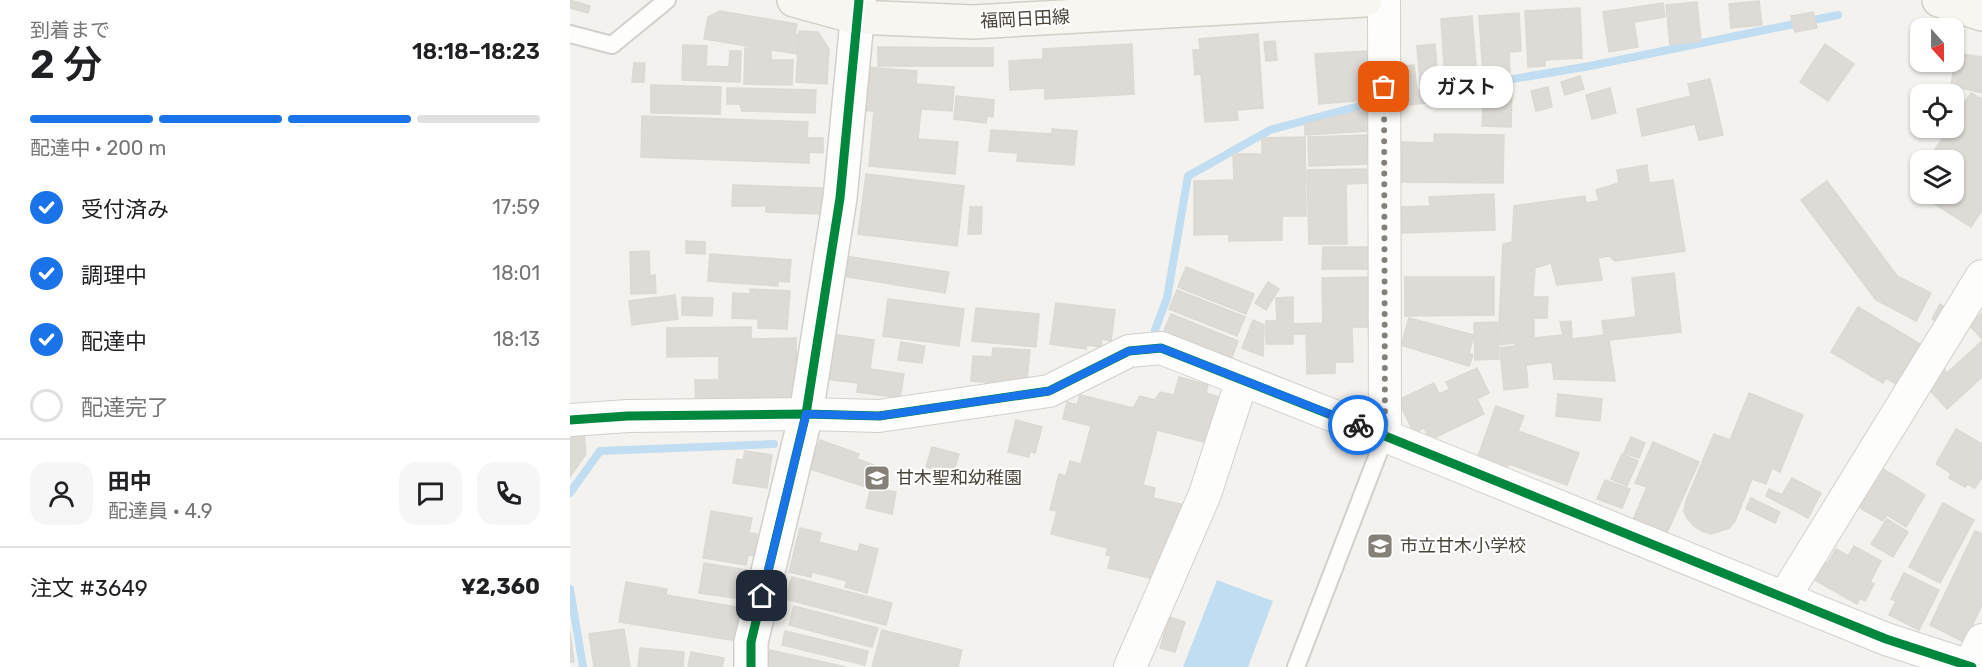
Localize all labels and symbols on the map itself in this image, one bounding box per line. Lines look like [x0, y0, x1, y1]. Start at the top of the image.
street label: 福岡日田線 [979, 6, 1071, 32]
north arrow [1910, 18, 1964, 72]
pin [1358, 61, 1409, 112]
callout: ガスト [1420, 66, 1513, 108]
courier [1328, 395, 1388, 455]
school or university icon: 甘木聖和幼稚園 [862, 463, 892, 493]
place label: 甘木聖和幼稚園 [896, 467, 1022, 489]
school or university icon: 市立甘木小学校 [1365, 531, 1395, 561]
place label: 市立甘木小学校 [1400, 535, 1526, 557]
pin [736, 570, 787, 621]

